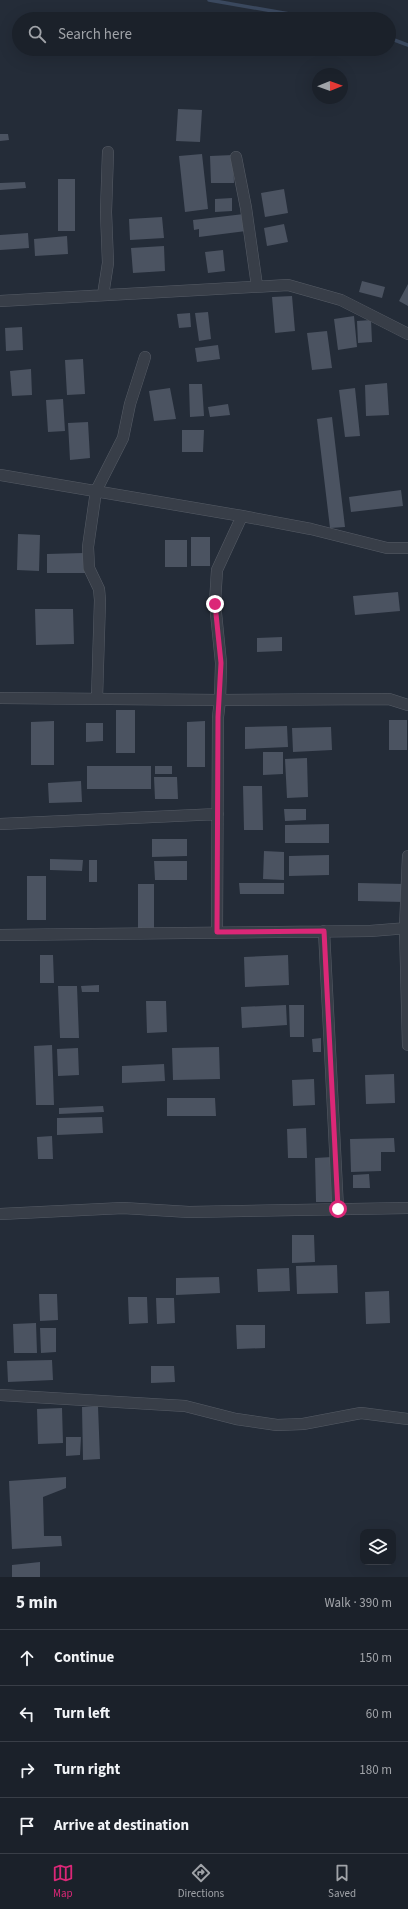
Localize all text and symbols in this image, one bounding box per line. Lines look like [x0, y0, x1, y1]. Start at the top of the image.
search box [12, 12, 396, 56]
icon: search [26, 23, 48, 45]
text: Search here [58, 24, 132, 45]
north arrow [312, 68, 348, 104]
route end [206, 595, 224, 613]
route start [329, 1200, 347, 1218]
map controls [360, 1529, 396, 1565]
button: layers [360, 1529, 396, 1565]
text: 5 min [16, 1591, 57, 1615]
text: Walk · 390 m [324, 1594, 392, 1612]
icon: ahead [16, 1647, 38, 1669]
text: Continue [54, 1647, 114, 1668]
text: 150 m [359, 1649, 392, 1667]
icon: left [16, 1703, 38, 1725]
text: Turn left [54, 1703, 110, 1724]
text: 60 m [366, 1705, 392, 1723]
icon: right [16, 1759, 38, 1781]
text: Turn right [54, 1759, 120, 1780]
text: 180 m [359, 1761, 392, 1779]
icon: arrive [16, 1815, 38, 1837]
text: Arrive at destination [54, 1815, 189, 1836]
tab: Map [52, 1862, 74, 1901]
tab: Directions [178, 1862, 224, 1901]
tab: Saved [328, 1862, 356, 1901]

